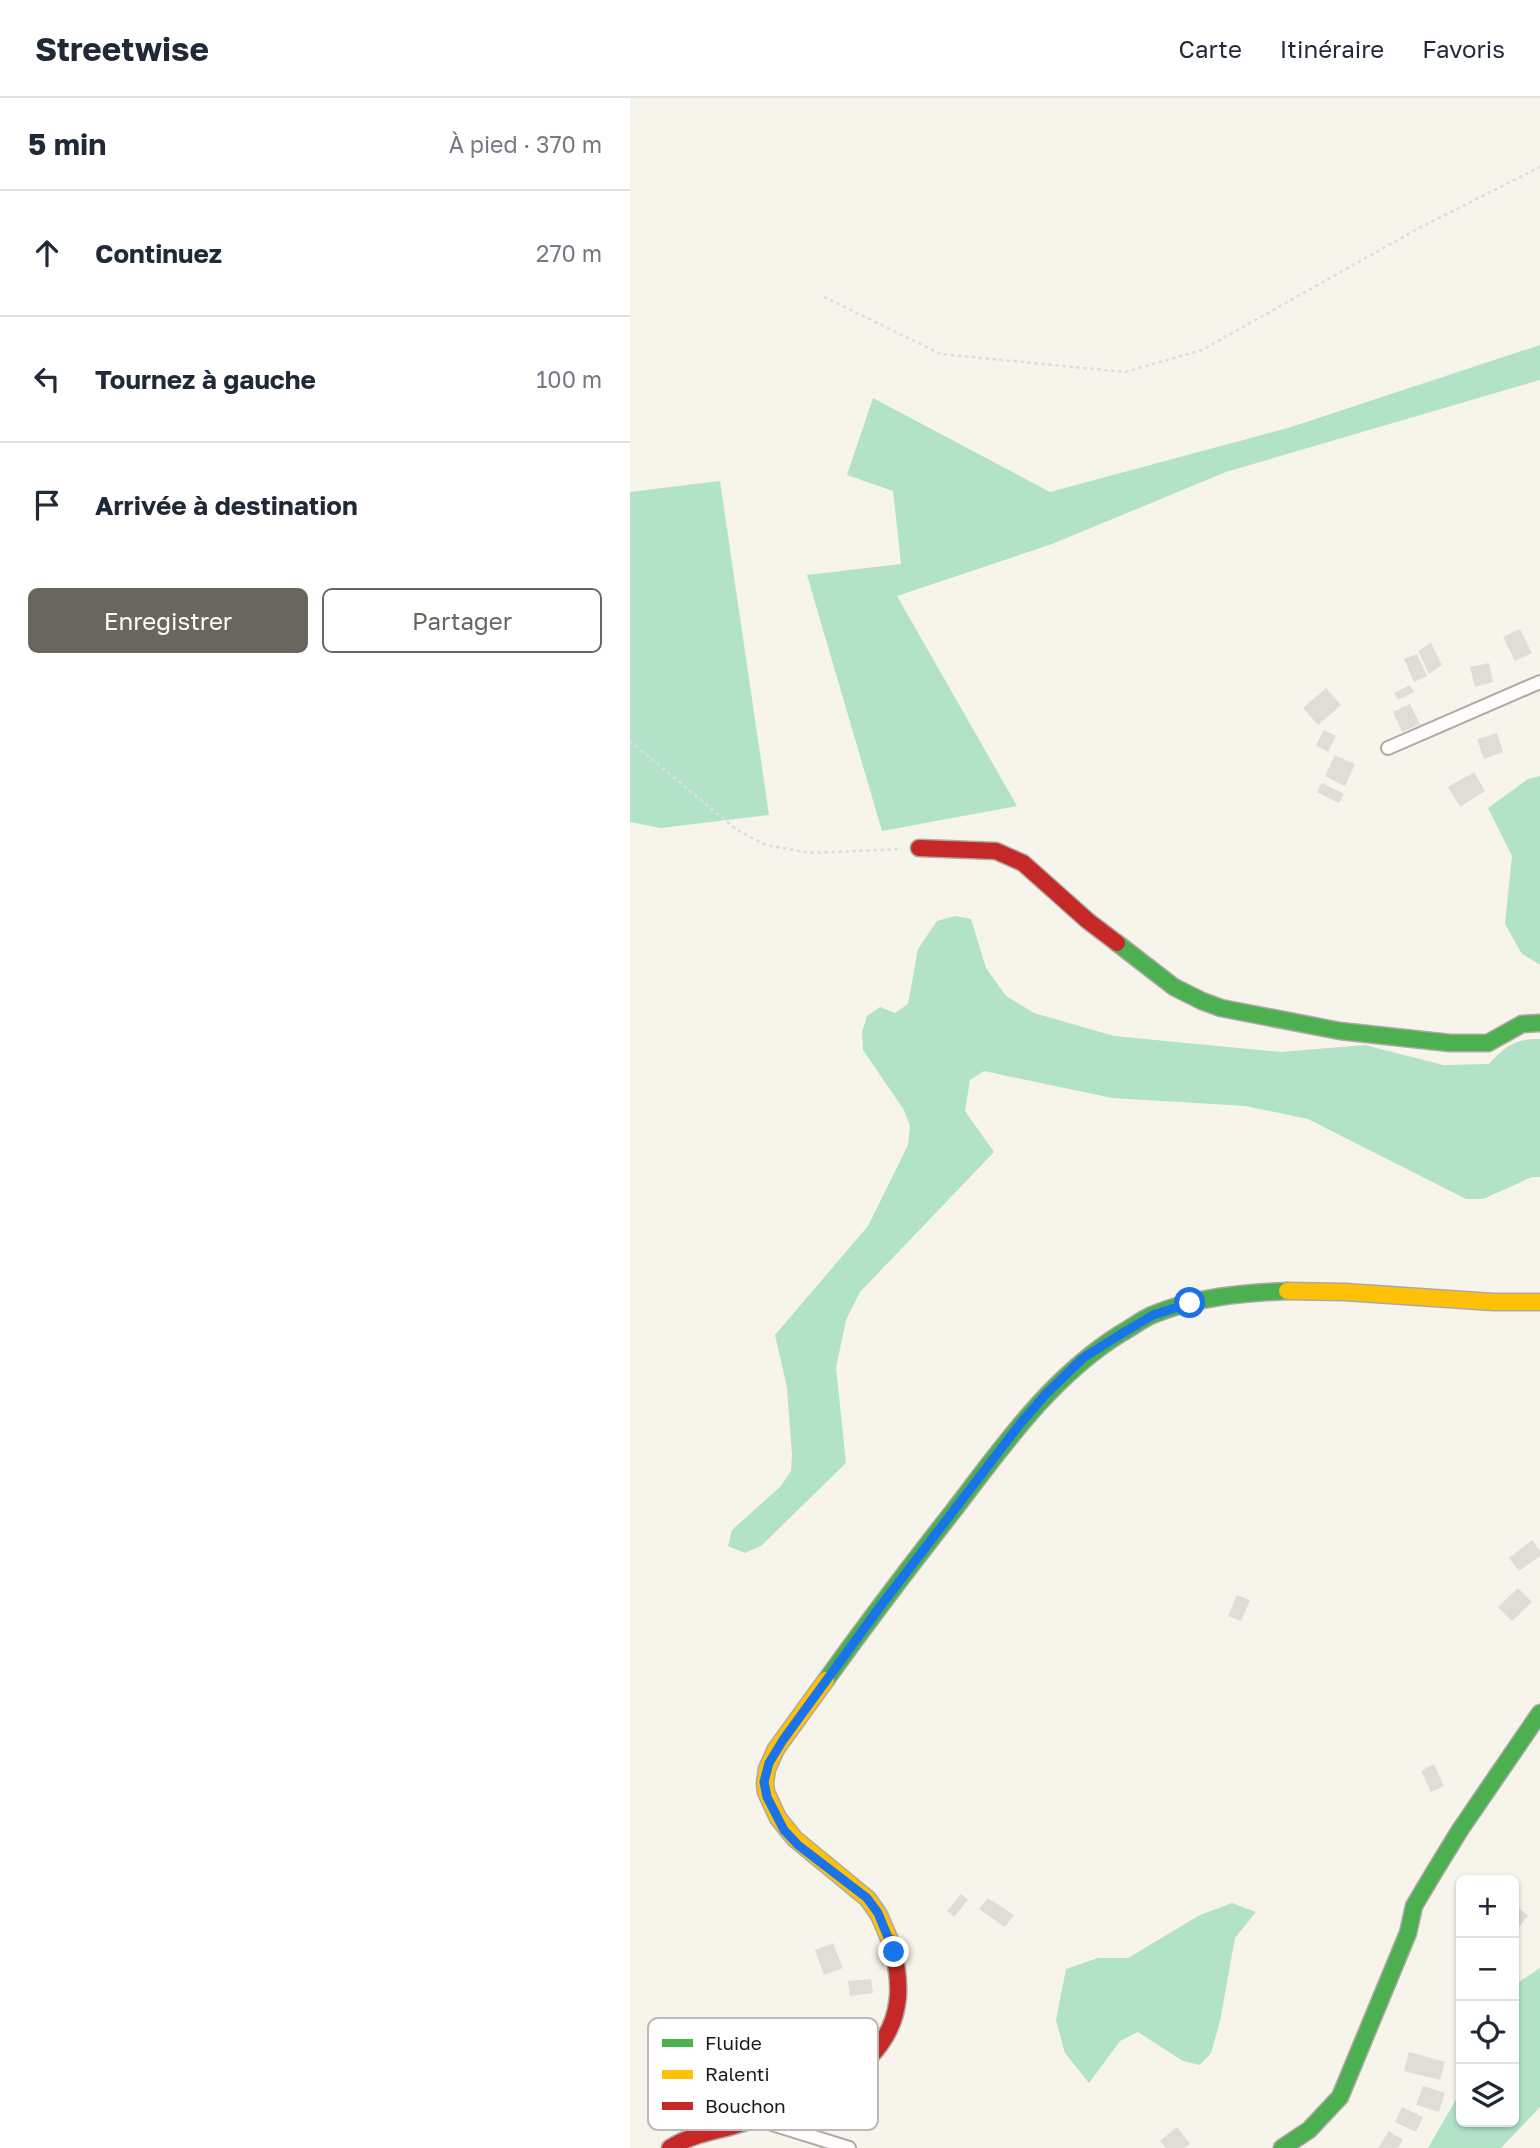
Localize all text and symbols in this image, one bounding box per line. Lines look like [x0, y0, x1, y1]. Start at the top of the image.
text: Streetwise [35, 29, 209, 68]
text: Carte [1179, 34, 1242, 63]
text: Itinéraire [1280, 34, 1384, 63]
text: Favoris [1422, 34, 1505, 63]
text: 5 min [28, 126, 106, 162]
text: À pied · 370 m [449, 130, 602, 158]
icon: ahead [28, 234, 66, 272]
text: Continuez [95, 238, 222, 269]
text: 270 m [536, 239, 602, 267]
icon: left [28, 360, 66, 398]
text: Tournez à gauche [95, 364, 316, 395]
text: 100 m [536, 365, 602, 393]
icon: arrive [28, 486, 66, 524]
text: Arrivée à destination [95, 490, 358, 521]
button: Enregistrer [28, 588, 308, 653]
button: Partager [322, 588, 602, 653]
route start [1174, 1287, 1205, 1318]
map controls [1456, 1875, 1519, 2127]
button: + [1456, 1875, 1519, 1938]
route end [878, 1936, 909, 1967]
button: − [1456, 1938, 1519, 2001]
button: locate [1456, 2001, 1519, 2064]
legend [648, 2018, 878, 2130]
text: Fluide [705, 2031, 762, 2054]
text: Ralenti [705, 2062, 770, 2085]
button: layers [1456, 2064, 1519, 2127]
text: Bouchon [705, 2094, 786, 2117]

